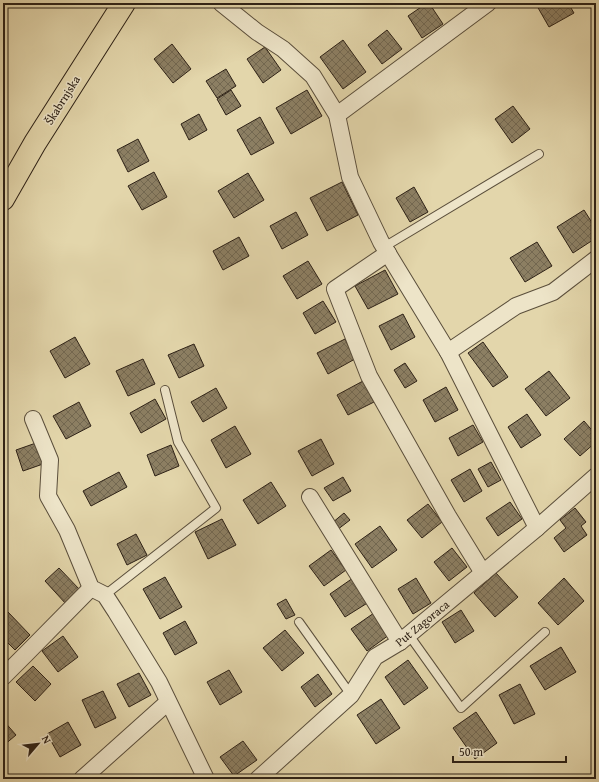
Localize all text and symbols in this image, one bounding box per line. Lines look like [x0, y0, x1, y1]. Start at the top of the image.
street label: Škabrnjska [40, 72, 84, 128]
street label: Put Zagoraca [391, 596, 453, 650]
north arrow [18, 724, 58, 764]
text: N [38, 732, 56, 747]
scale bar [453, 738, 566, 764]
text: 50 m [459, 743, 483, 760]

